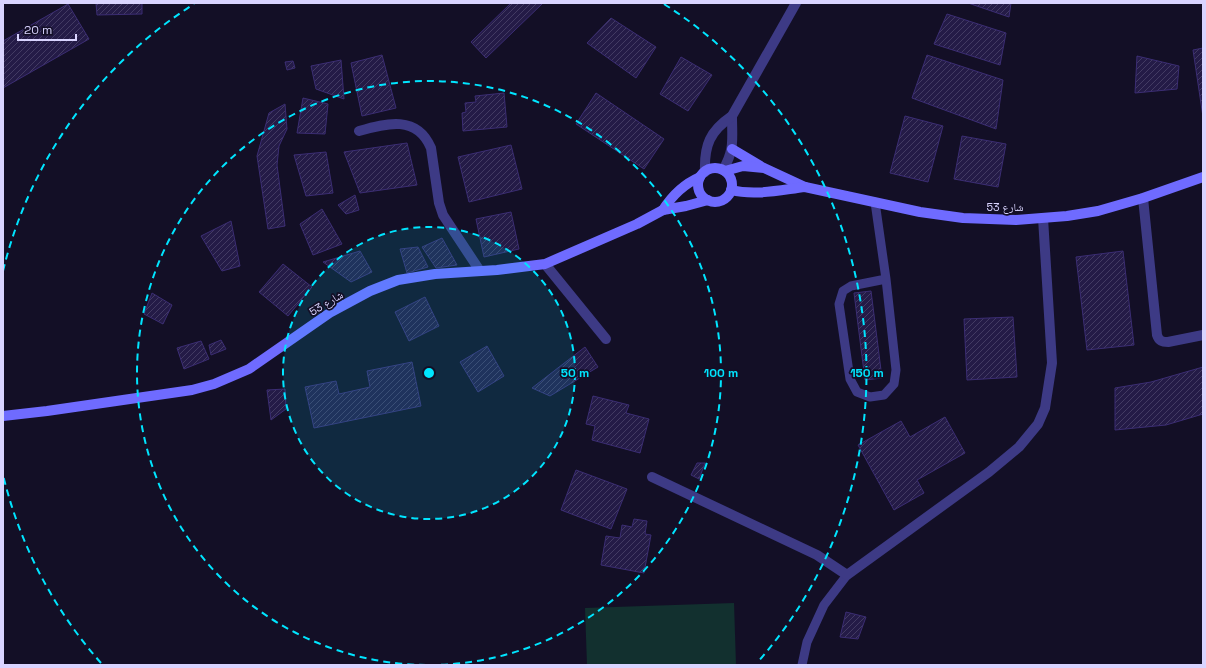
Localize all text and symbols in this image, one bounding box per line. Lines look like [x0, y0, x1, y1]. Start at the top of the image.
scale bar [18, 16, 76, 42]
text: 20 m [24, 22, 52, 38]
street label: شارع 53 [987, 200, 1023, 214]
street label: شارع 53 [307, 287, 345, 319]
text: 50 m [561, 365, 589, 381]
text: 100 m [704, 365, 738, 381]
text: 150 m [850, 365, 884, 381]
centre of rings [422, 366, 436, 380]

